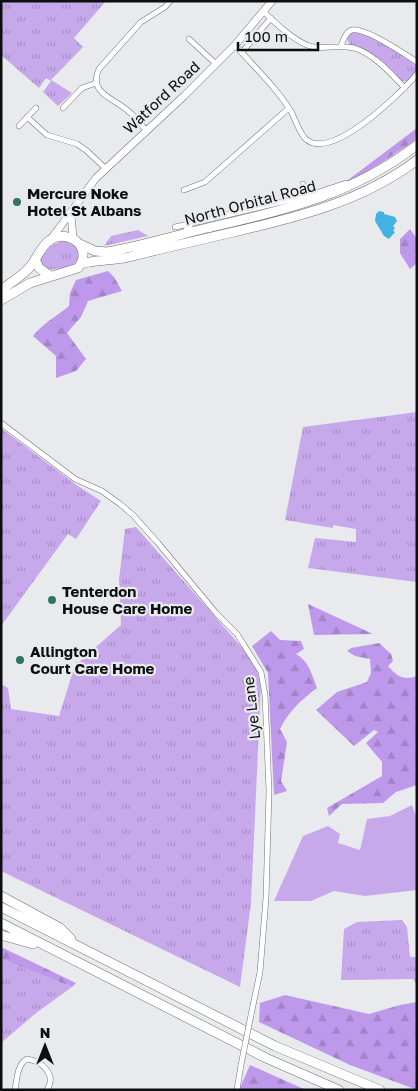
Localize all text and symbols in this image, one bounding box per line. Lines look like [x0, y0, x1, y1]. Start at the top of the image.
scale bar [238, 20, 318, 52]
text: 100 m [245, 27, 288, 45]
street label: Watford Road [119, 57, 203, 137]
street label: North Orbital Road [182, 176, 318, 228]
place label: Mercure Noke Hotel St Albans [27, 184, 142, 219]
marker: Mercure Noke Hotel St Albans [11, 196, 23, 208]
place label: Tenterdon House Care Home [62, 582, 192, 617]
marker: Tenterdon House Care Home [46, 594, 58, 606]
place label: Allington Court Care Home [30, 642, 155, 677]
marker: Allington Court Care Home [14, 654, 26, 666]
street label: Lye Lane [239, 675, 263, 740]
north arrow [20, 1021, 70, 1071]
text: N [40, 1024, 50, 1041]

